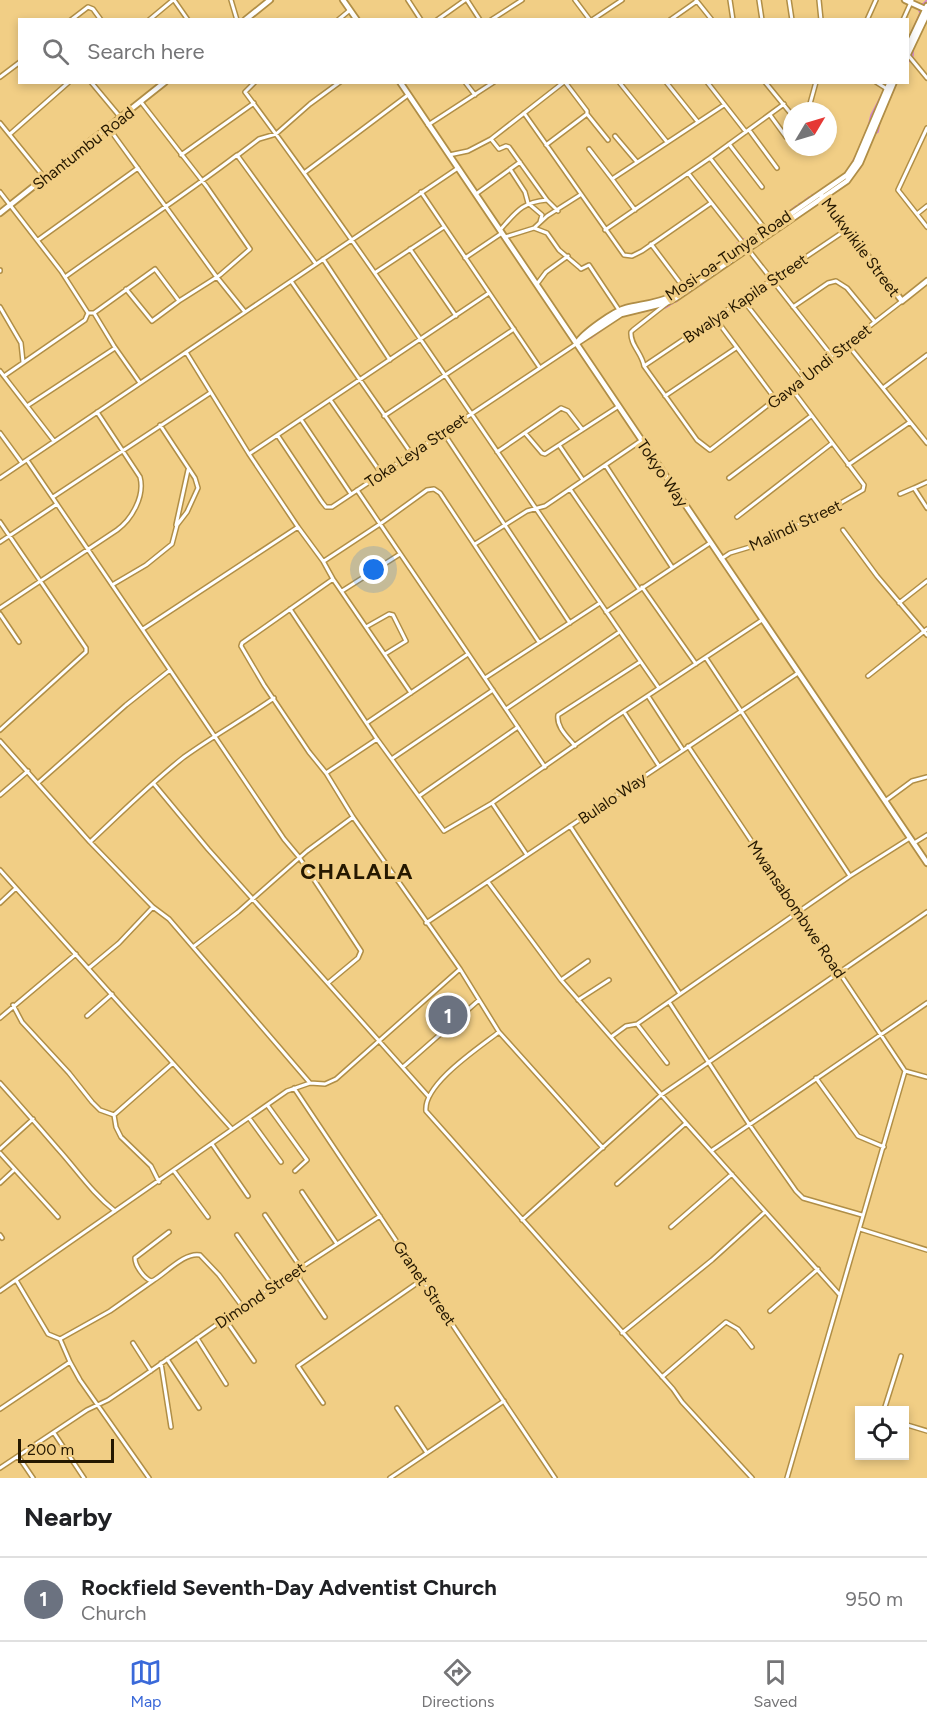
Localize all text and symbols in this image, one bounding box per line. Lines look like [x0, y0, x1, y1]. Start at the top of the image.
search box [18, 18, 909, 84]
icon: search [39, 35, 72, 68]
text: Search here [87, 38, 205, 65]
north arrow [783, 102, 837, 156]
street label: Shantumbu Road [29, 103, 138, 194]
street label: Mukwikile Street [817, 194, 904, 301]
street label: Mosi-oa-Tunya Road [662, 206, 795, 305]
street label: Bwalya Kapila Street [680, 250, 811, 347]
street label: Gawa Undi Street [764, 320, 875, 413]
street label: Toka Leya Street [362, 409, 471, 492]
street label: Tokyo Way [633, 436, 692, 511]
street label: Malindi Street [746, 496, 844, 555]
your location [359, 555, 388, 584]
street label: Bulalo Way [575, 768, 651, 828]
street label: Mwansabombwe Road [743, 837, 850, 982]
district label: CHALALA [300, 858, 414, 885]
pin: 1 [428, 992, 468, 1038]
street label: Granet Street [389, 1237, 460, 1329]
street label: Dimond Street [212, 1258, 309, 1333]
map controls [855, 1406, 909, 1460]
button: locate [855, 1406, 909, 1460]
scale bar [18, 1436, 114, 1464]
text: 200 m [27, 1440, 74, 1459]
text: Nearby [24, 1501, 112, 1533]
text: Rockfield Seventh-Day Adventist Church [81, 1574, 497, 1601]
text: 1 [39, 1587, 48, 1611]
text: 950 m [845, 1587, 903, 1611]
text: Church [81, 1601, 146, 1625]
tab: Map [129, 1656, 162, 1711]
tab: Directions [421, 1656, 494, 1711]
tab: Saved [753, 1656, 798, 1711]

